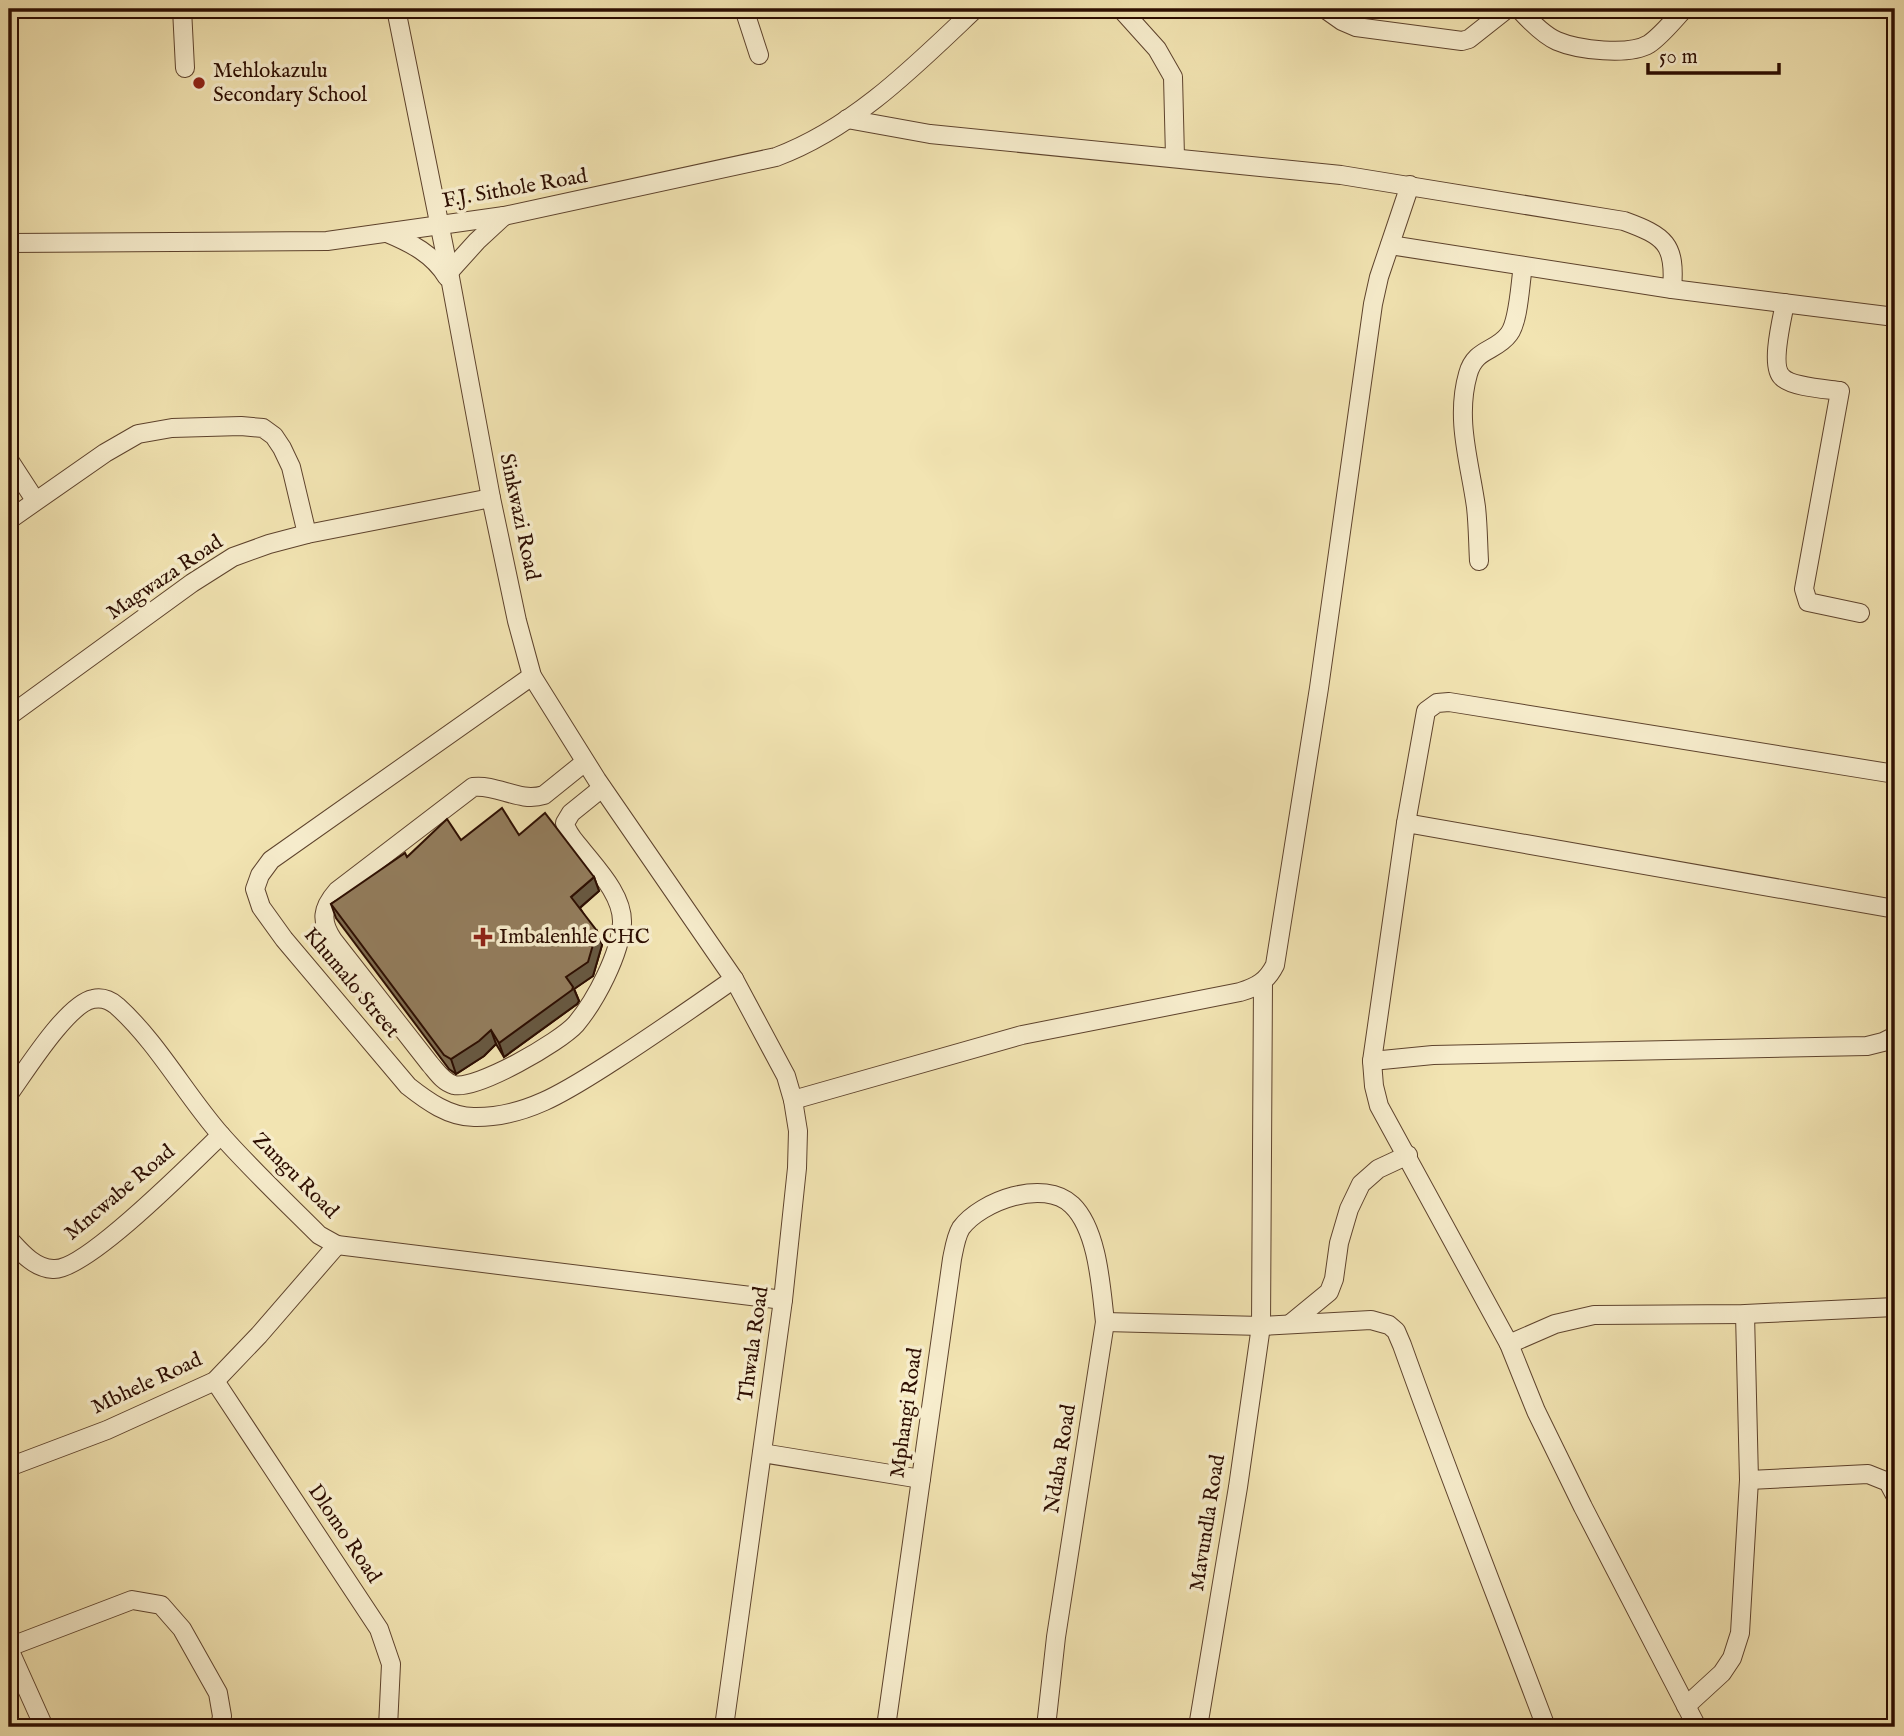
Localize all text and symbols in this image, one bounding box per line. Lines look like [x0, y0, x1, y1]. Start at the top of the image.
scale bar [1648, 32, 1780, 76]
text: 50 m [1659, 44, 1698, 71]
place label: Mehlokazulu Secondary School [213, 58, 367, 109]
marker: Mehlokazulu Secondary School [191, 75, 207, 91]
street label: F.J. Sithole Road [441, 163, 590, 215]
street label: Sinkwazi Road [492, 451, 546, 584]
street label: Magwaza Road [102, 529, 229, 627]
street label: Khumalo Street [297, 922, 405, 1044]
place label: Imbalenhle CHC [499, 924, 650, 951]
marker: Imbalenhle CHC [473, 927, 493, 947]
street label: Zungu Road [246, 1127, 344, 1225]
street label: Mncwabe Road [59, 1139, 181, 1247]
street label: Thwala Road [733, 1284, 776, 1403]
street label: Mphangi Road [884, 1345, 930, 1480]
street label: Mbhele Road [87, 1346, 207, 1421]
street label: Ndaba Road [1039, 1402, 1083, 1516]
street label: Mavundla Road [1184, 1452, 1232, 1593]
street label: Dlomo Road [301, 1479, 387, 1589]

